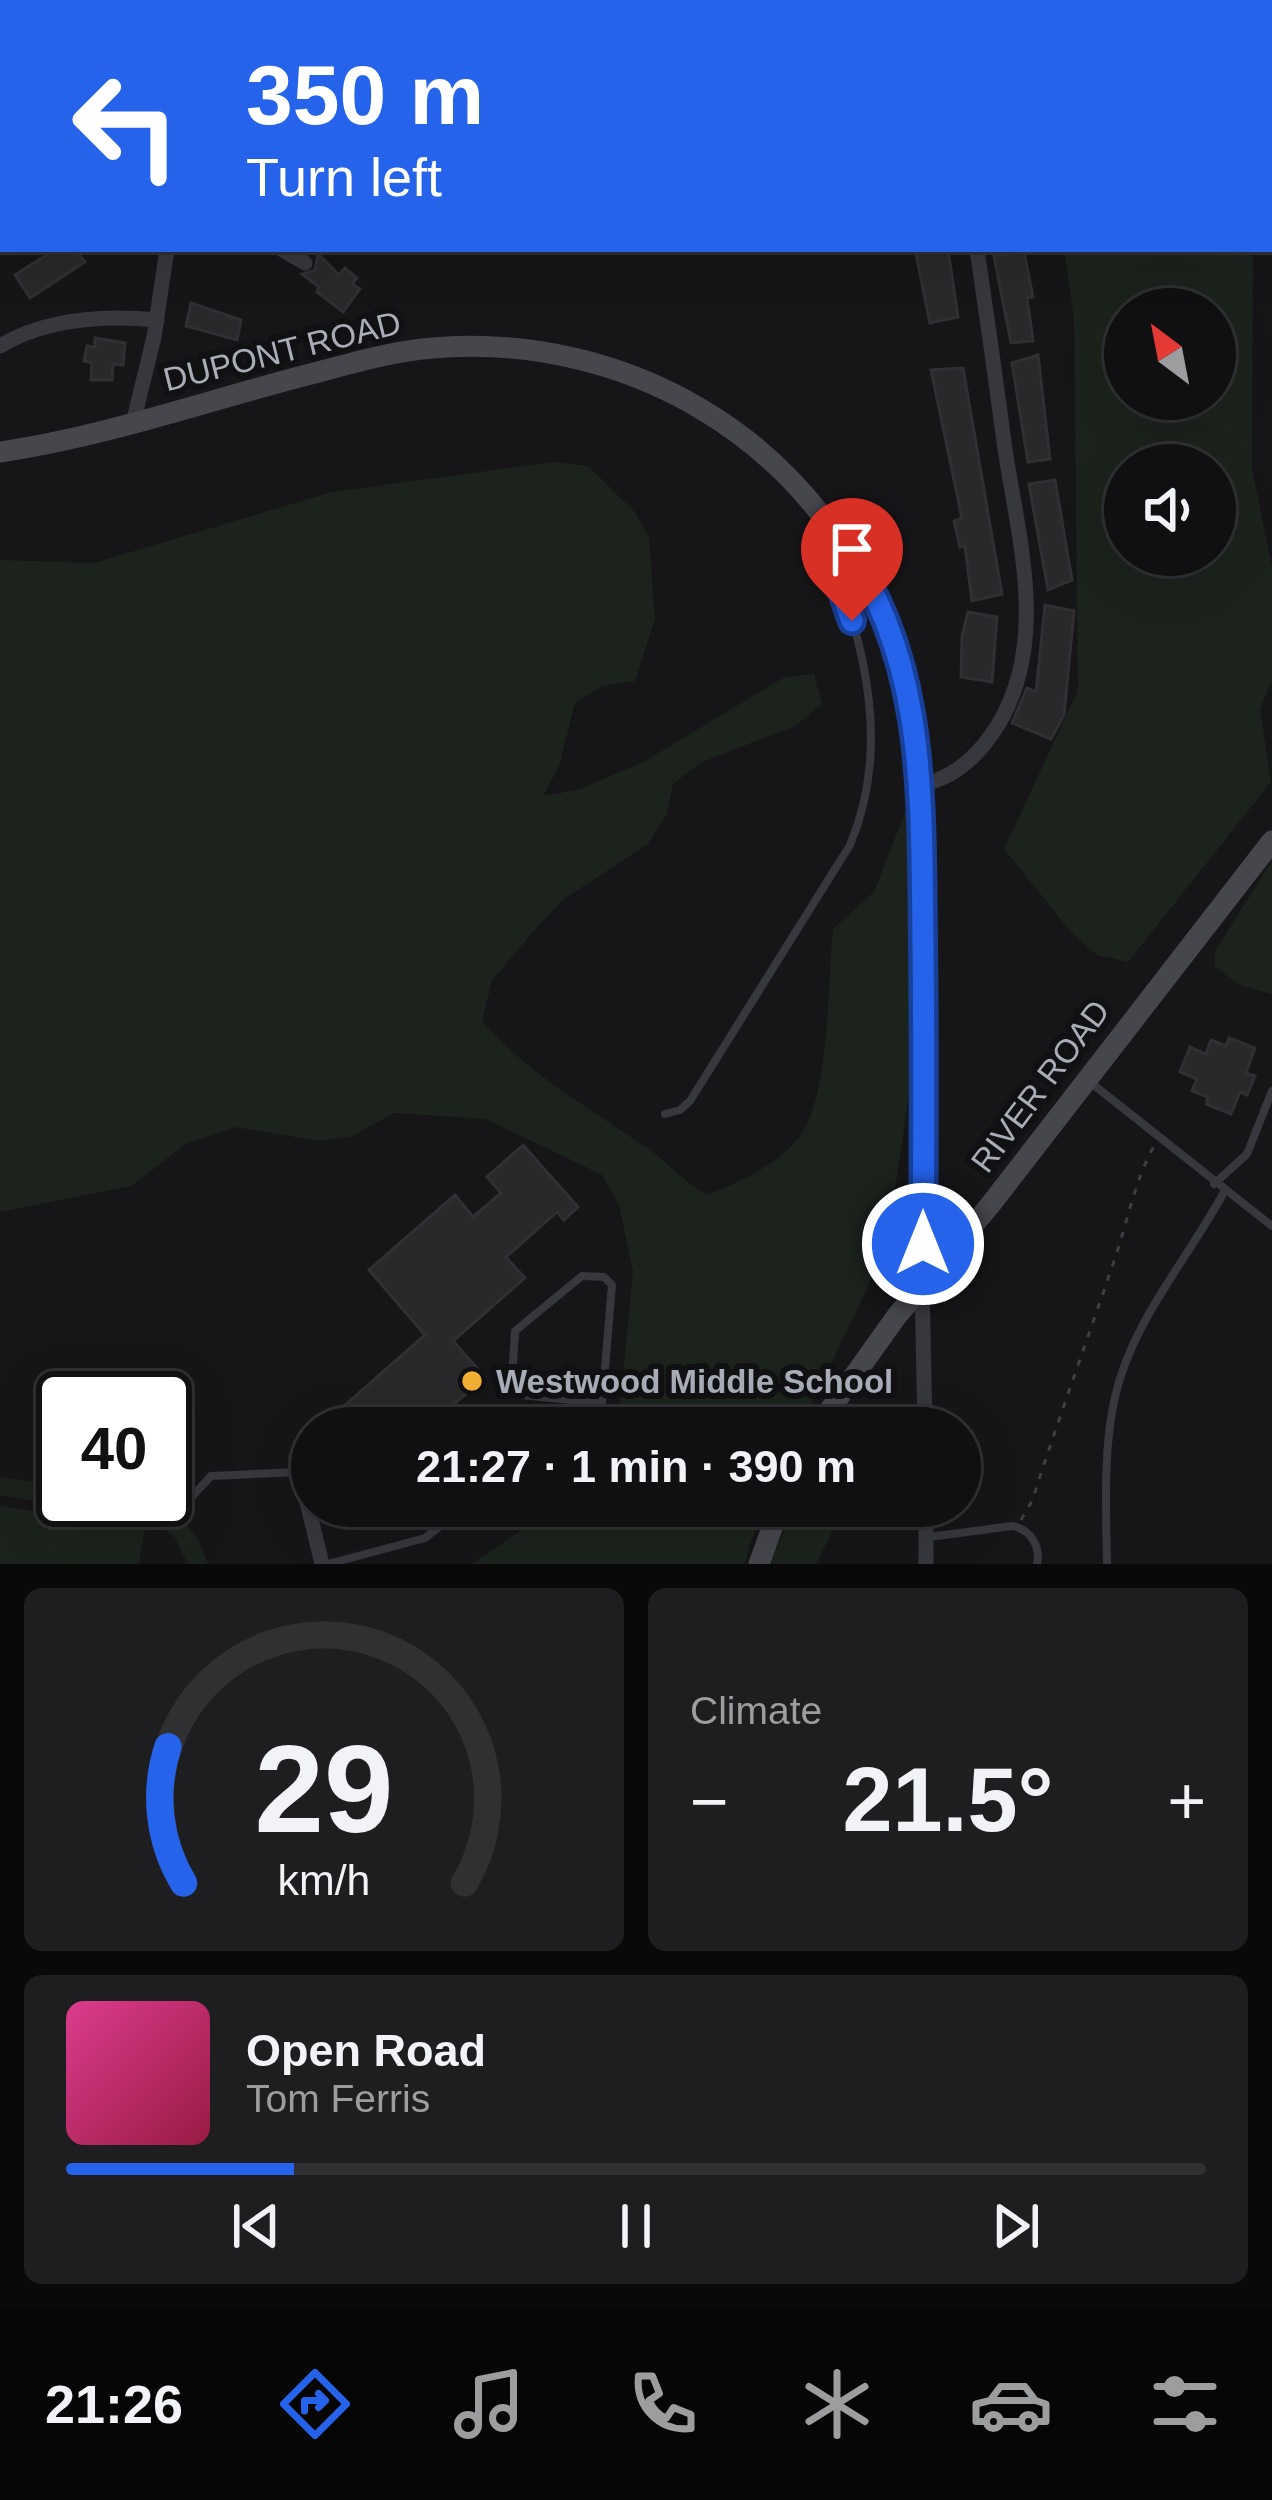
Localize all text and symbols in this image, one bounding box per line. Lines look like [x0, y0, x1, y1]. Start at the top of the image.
icon: left [48, 48, 204, 204]
text: 350 m [246, 48, 484, 142]
text: Turn left [246, 147, 442, 207]
north arrow [1104, 288, 1236, 420]
map controls [1104, 288, 1236, 576]
street label: DUPONT ROAD [160, 304, 404, 398]
button: sound [1104, 444, 1236, 576]
pin [801, 498, 903, 621]
icon: arrive [819, 516, 885, 582]
street label: RIVER ROAD [963, 993, 1117, 1179]
position arrow [860, 1181, 986, 1307]
place label: Westwood Middle School [496, 1363, 893, 1400]
marker: Westwood Middle School [459, 1368, 485, 1394]
speed limit sign: 40 [36, 1371, 192, 1527]
text: 21:27 · 1 min · 390 m [416, 1441, 856, 1492]
text: Climate [690, 1689, 822, 1732]
text: 29 [255, 1719, 393, 1858]
text: 21.5° [842, 1750, 1054, 1850]
text: − [690, 1764, 729, 1838]
text: + [1167, 1764, 1206, 1838]
text: km/h [278, 1855, 370, 1903]
text: Open Road [246, 2025, 486, 2076]
text: Tom Ferris [246, 2077, 430, 2120]
icon: previous [223, 2193, 289, 2259]
icon: pause [603, 2193, 669, 2259]
icon: next [983, 2193, 1049, 2259]
icon: directions [273, 2362, 357, 2446]
icon: music [447, 2362, 531, 2446]
icon: phone [621, 2362, 705, 2446]
icon: climate [795, 2362, 879, 2446]
icon: car [969, 2362, 1053, 2446]
icon: filters [1143, 2362, 1227, 2446]
text: 21:26 [45, 2374, 183, 2434]

